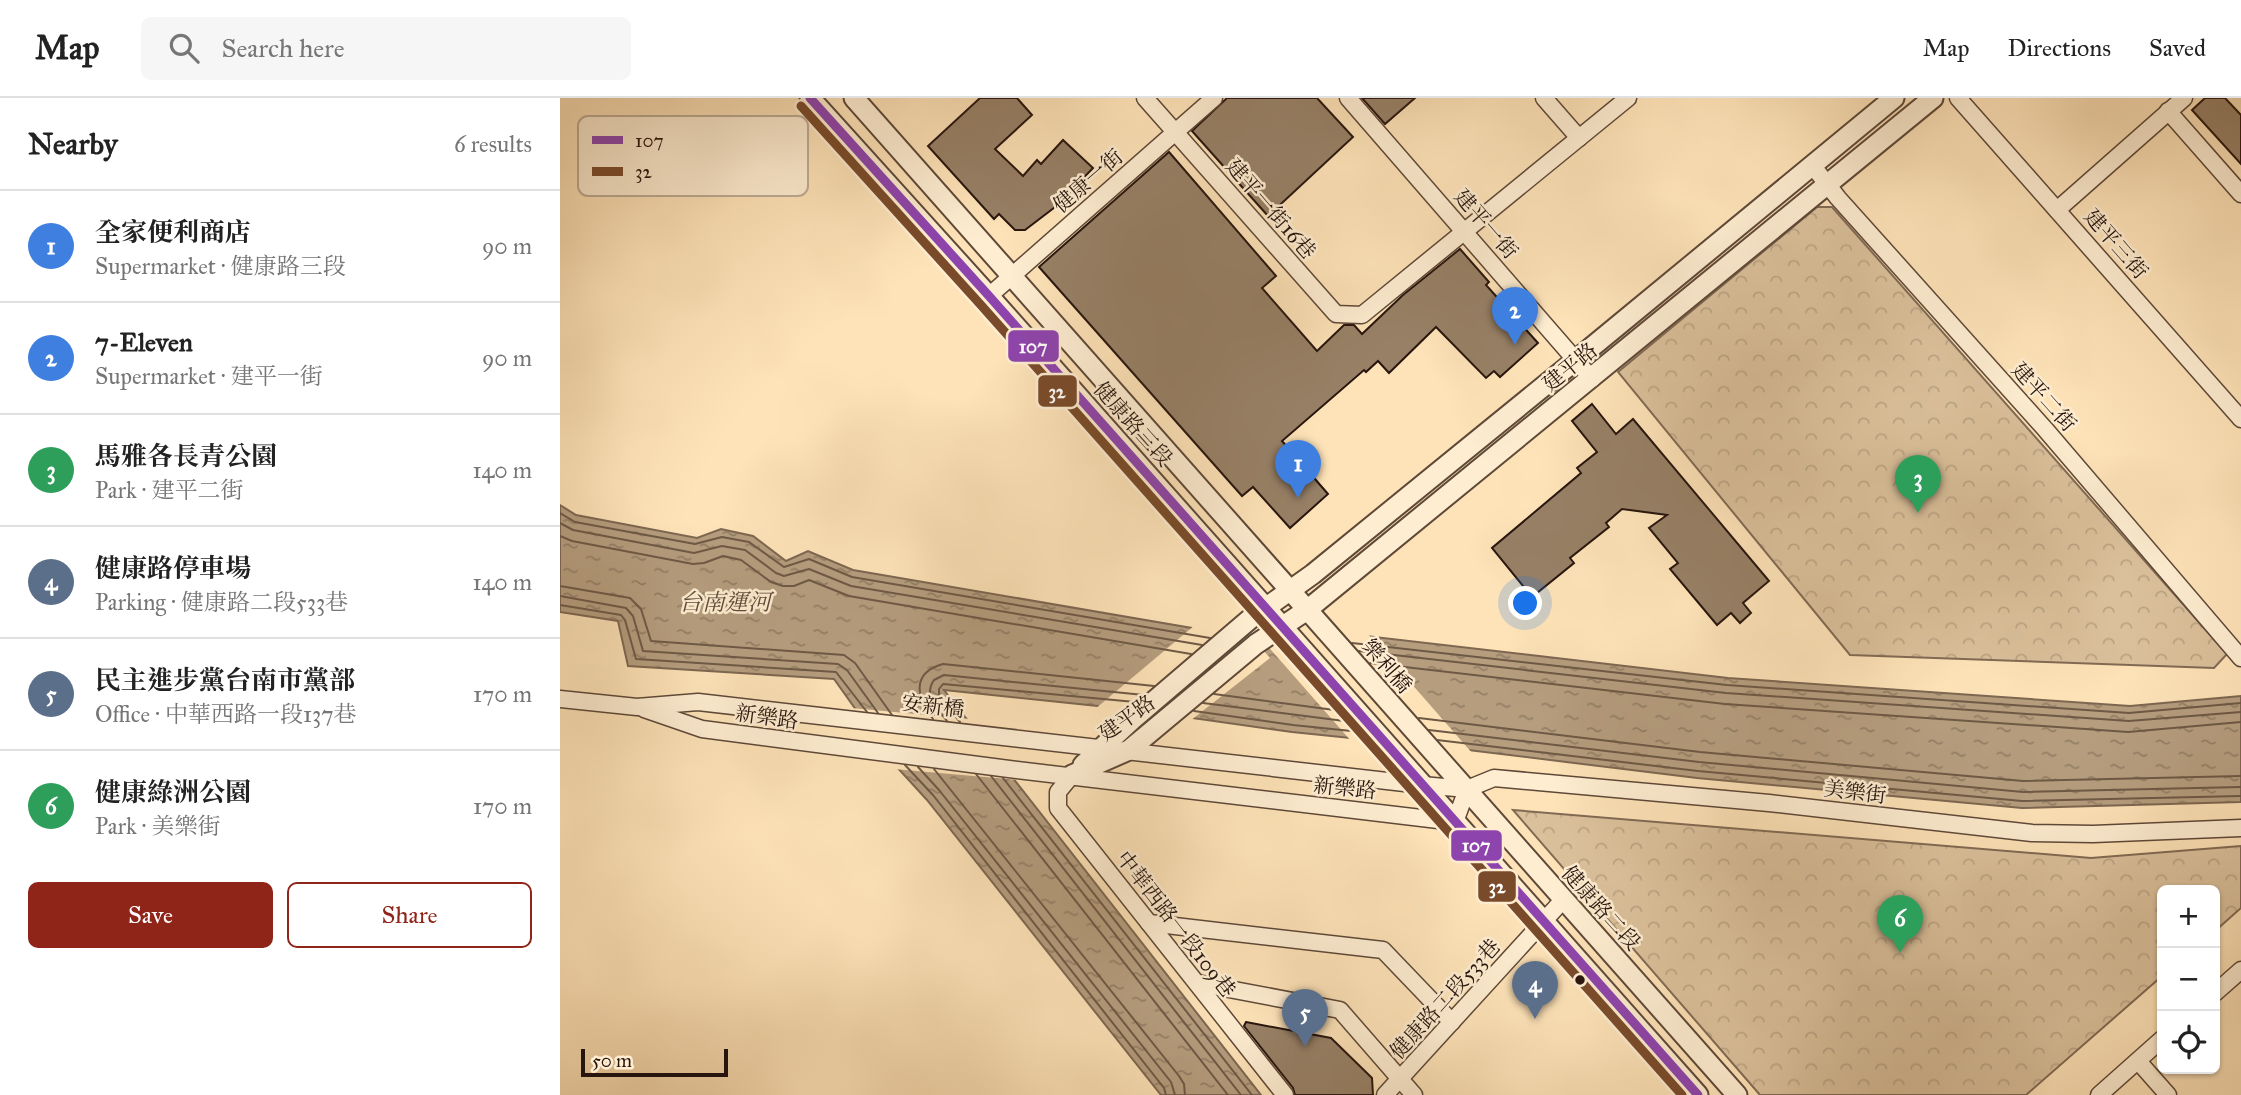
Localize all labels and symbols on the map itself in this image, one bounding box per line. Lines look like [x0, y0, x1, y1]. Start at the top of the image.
legend [578, 116, 808, 196]
text: 107 [635, 129, 664, 152]
street label: 健康一街 [1048, 144, 1128, 218]
street label: 建平一街16巷 [1221, 154, 1321, 264]
text: 32 [635, 160, 653, 183]
street label: 建平一街 [1449, 184, 1523, 264]
street label: 建平三街 [2079, 204, 2153, 284]
pin: 2 [1492, 287, 1538, 345]
line badge: 107 [1007, 329, 1060, 363]
text: 107 [1019, 335, 1047, 358]
street label: 建平路 [1537, 337, 1603, 397]
street label: 建平二街 [2006, 357, 2082, 437]
line badge: 32 [1037, 374, 1078, 408]
street label: 健康路三段 [1088, 376, 1178, 472]
text: 32 [1049, 380, 1066, 404]
pin: 1 [1275, 440, 1321, 498]
pin: 3 [1895, 455, 1941, 513]
your location [1508, 586, 1542, 620]
water label: 台南運河 [679, 588, 775, 616]
street label: 樂利橋 [1357, 634, 1417, 698]
street label: 安新橋 [900, 689, 966, 723]
street label: 建平路 [1094, 689, 1160, 747]
street label: 新樂路 [734, 700, 800, 734]
street label: 新樂路 [1312, 772, 1378, 804]
street label: 美樂街 [1822, 775, 1888, 809]
line badge: 107 [1450, 829, 1503, 862]
text: 107 [1462, 834, 1490, 857]
street label: 中華西路一段109巷 [1111, 846, 1241, 1002]
street label: 健康路二段 [1556, 860, 1646, 956]
line badge: 32 [1477, 870, 1517, 903]
text: 32 [1489, 875, 1506, 899]
pin: 6 [1877, 895, 1923, 953]
street label: 健康路二段533巷 [1384, 934, 1506, 1064]
pin: 4 [1512, 961, 1558, 1019]
unlabelled marker [1573, 973, 1587, 987]
pin: 5 [1282, 989, 1328, 1047]
scale bar [581, 1046, 728, 1078]

